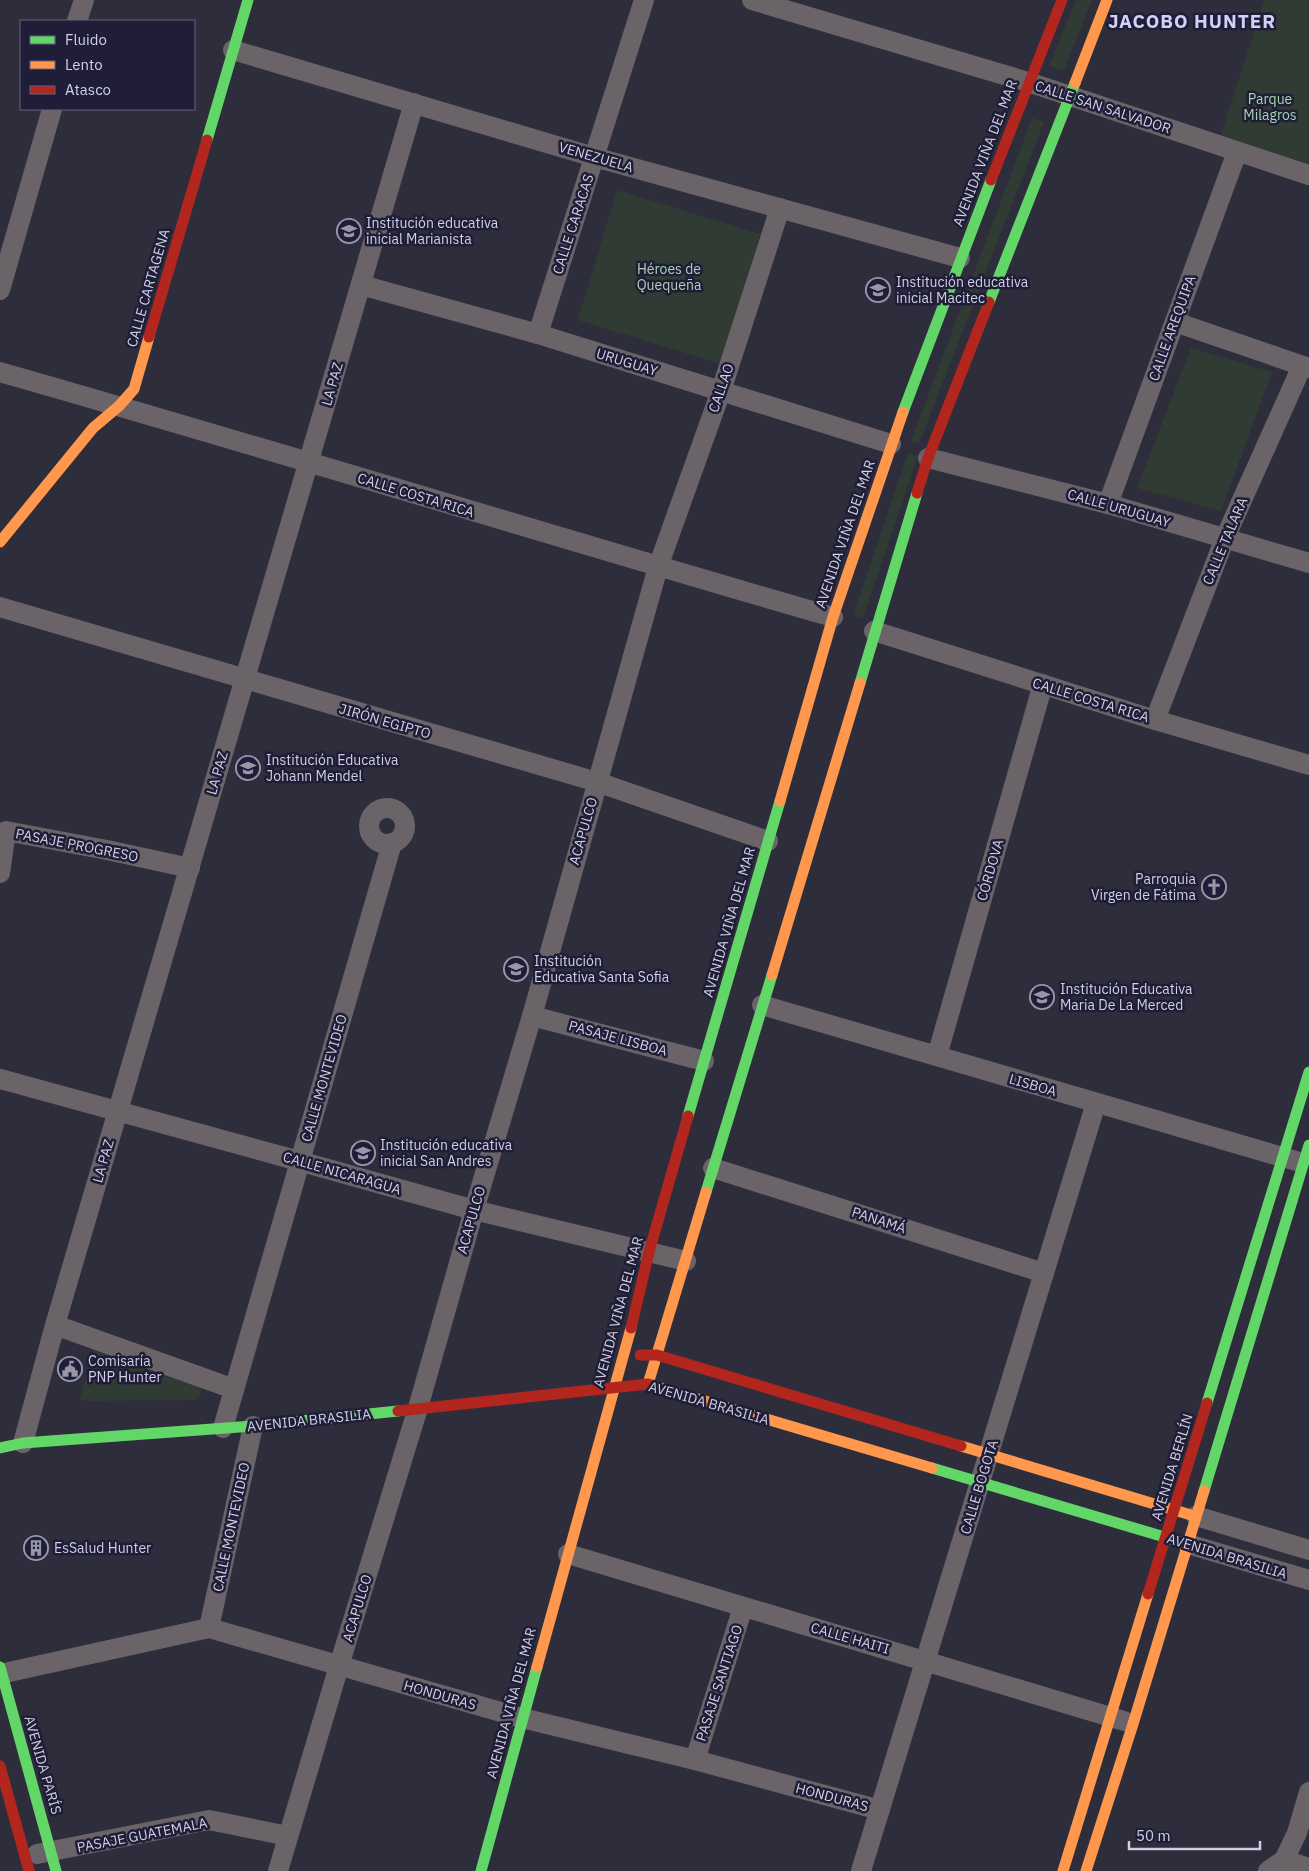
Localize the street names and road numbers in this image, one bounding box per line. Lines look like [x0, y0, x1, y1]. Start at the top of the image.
street label: AVENIDA VIÑA DEL MAR [949, 77, 1021, 229]
street label: CALLE SAN SALVADOR [1033, 77, 1173, 137]
street label: VENEZUELA [557, 138, 635, 176]
street label: CALLE CARACAS [548, 172, 598, 276]
street label: CALLE CARTAGENA [123, 227, 173, 349]
street label: CALLE AREQUIPA [1145, 273, 1199, 383]
street label: URUGUAY [594, 344, 661, 380]
street label: LA PAZ [317, 360, 347, 408]
street label: CALLAO [704, 361, 738, 415]
street label: AVENIDA VIÑA DEL MAR [811, 457, 879, 610]
street label: CALLE COSTA RICA [355, 469, 477, 521]
street label: CALLE URUGUAY [1065, 485, 1173, 532]
street label: CALLE TALARA [1198, 494, 1252, 588]
street label: CALLE COSTA RICA [1030, 674, 1152, 726]
street label: JIRÓN EGIPTO [337, 698, 433, 743]
street label: LA PAZ [202, 749, 232, 797]
street label: ACAPULCO [565, 795, 601, 867]
street label: PASAJE PROGRESO [14, 824, 140, 866]
street label: CÓRDOVA [972, 837, 1007, 903]
street label: AVENIDA VIÑA DEL MAR [699, 845, 759, 999]
street label: CALLE MONTEVIDEO [297, 1012, 351, 1144]
street label: PASAJE LISBOA [567, 1016, 669, 1060]
street label: LISBOA [1007, 1070, 1059, 1100]
street label: LA PAZ [88, 1137, 118, 1185]
street label: CALLE NICARAGUA [281, 1148, 403, 1198]
street label: ACAPULCO [453, 1184, 489, 1256]
street label: PANAMÁ [850, 1202, 909, 1237]
street label: AVENIDA VIÑA DEL MAR [589, 1235, 647, 1389]
street label: AVENIDA BRASILIA [647, 1377, 771, 1429]
street label: AVENIDA BRASILIA [246, 1405, 372, 1435]
street label: AVENIDA BERLÍN [1146, 1411, 1197, 1523]
street label: CALLE BOGOTA [956, 1438, 1002, 1536]
street label: CALLE MONTEVIDEO [208, 1461, 254, 1593]
street label: AVENIDA BRASILIA [1165, 1529, 1289, 1583]
street label: ACAPULCO [338, 1572, 376, 1644]
street label: CALLE HAITI [809, 1618, 891, 1658]
street label: PASAJE SANTIAGO [692, 1622, 746, 1744]
street label: AVENIDA VIÑA DEL MAR [482, 1626, 540, 1780]
street label: HONDURAS [402, 1676, 478, 1714]
street label: AVENIDA PARÍS [20, 1713, 67, 1816]
street label: HONDURAS [794, 1779, 870, 1815]
street label: PASAJE GUATEMALA [75, 1814, 209, 1856]

